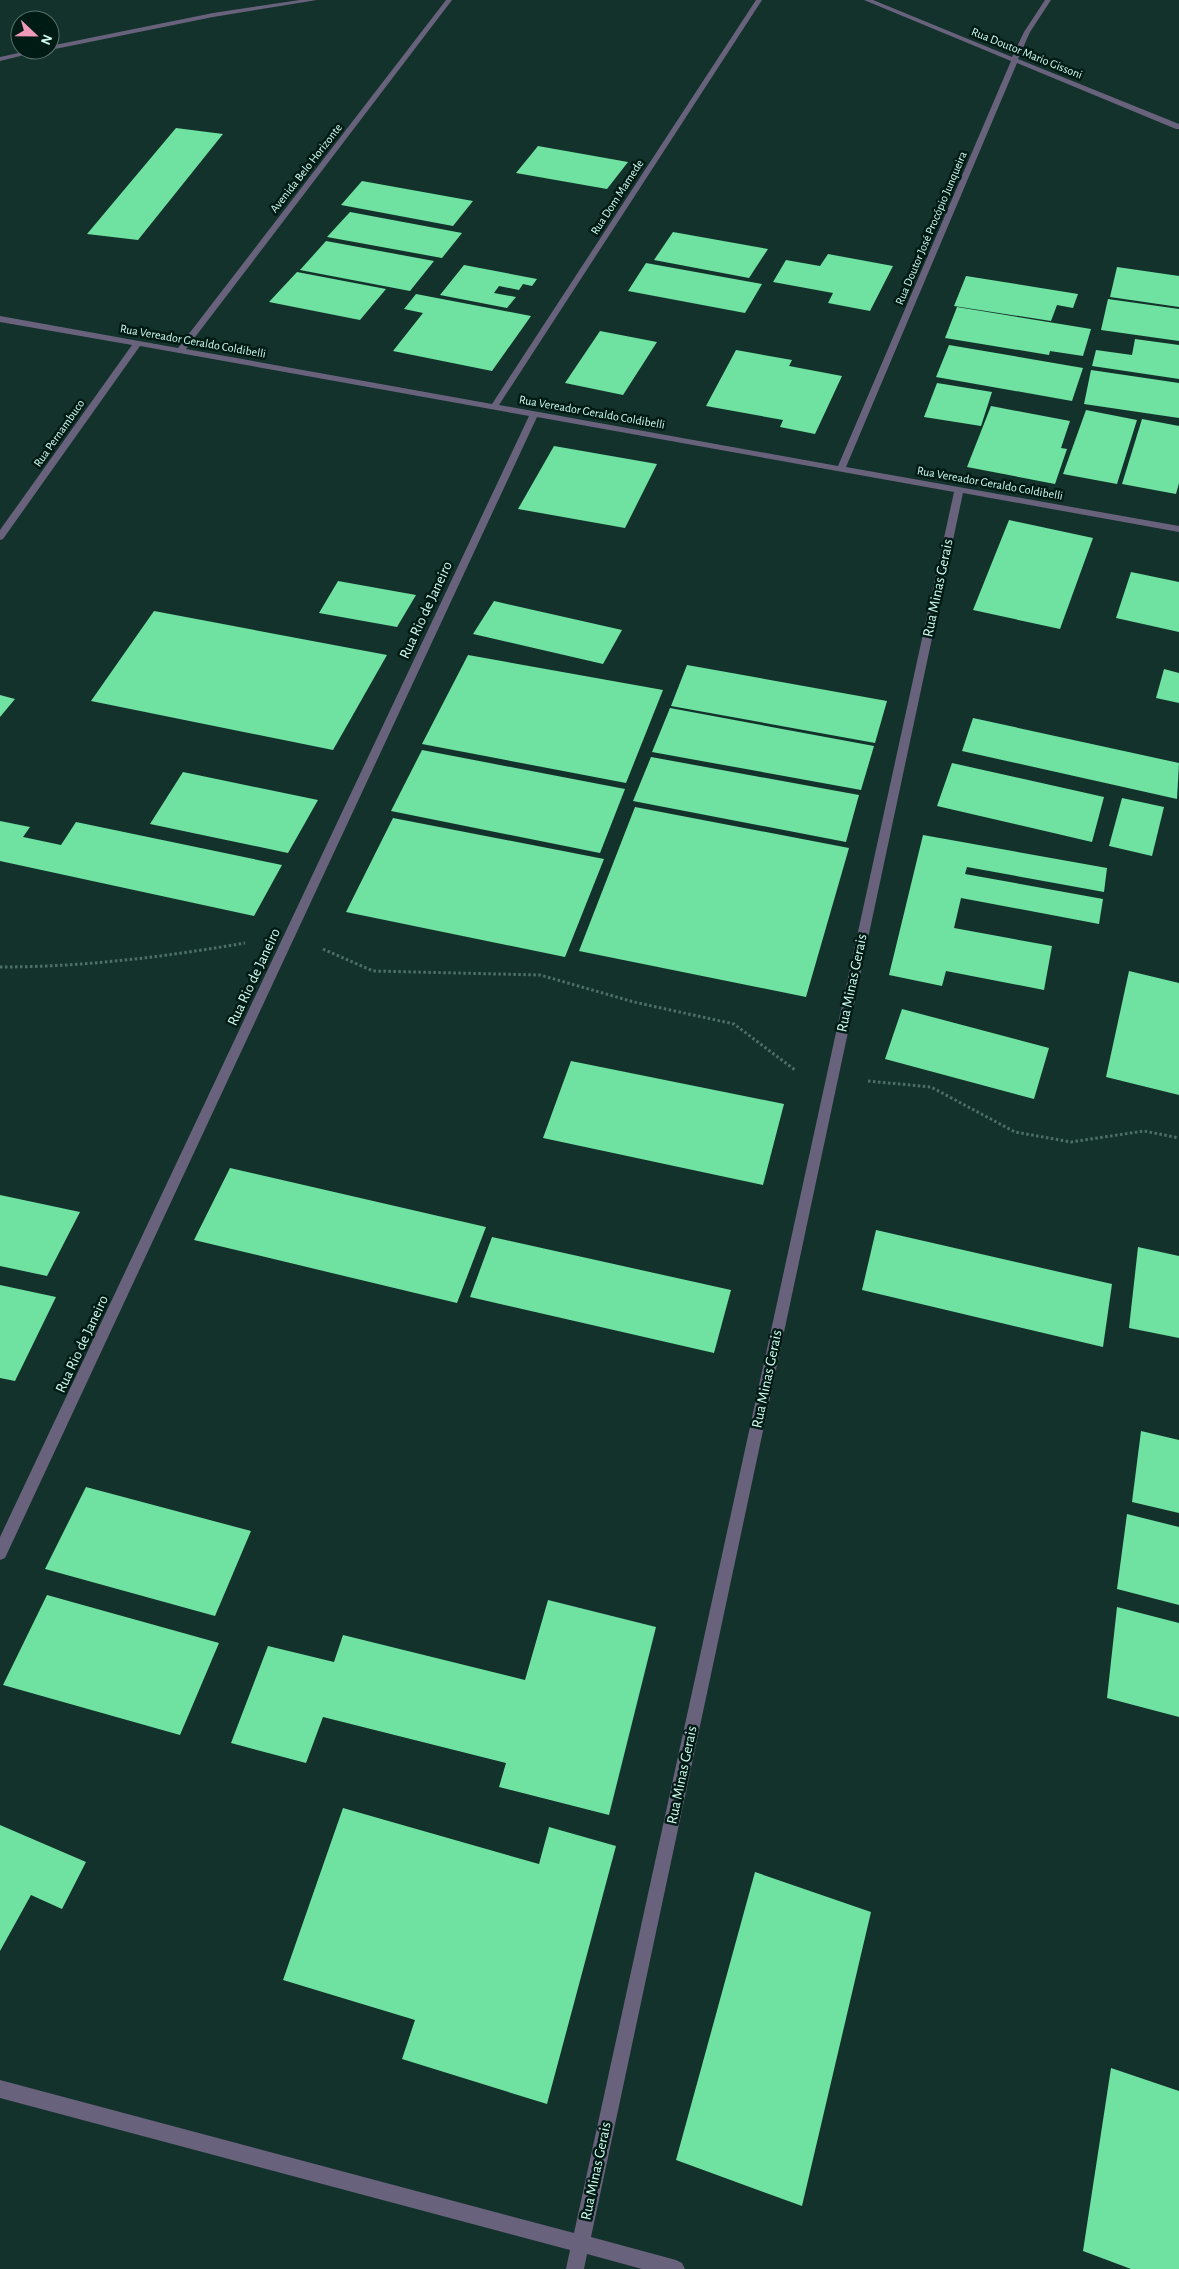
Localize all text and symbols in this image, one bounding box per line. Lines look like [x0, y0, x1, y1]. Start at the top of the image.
north arrow [10, 10, 60, 60]
street label: Rua Doutor Mario Gissoni [970, 25, 1084, 81]
text: N [38, 32, 54, 47]
street label: Avenida Belo Horizonte [268, 121, 344, 215]
street label: Rua Doutor José Procópio Junqueira [893, 149, 969, 306]
street label: Rua Dom Mamede [588, 157, 646, 237]
street label: Rua Vereador Geraldo Coldibelli [119, 322, 267, 360]
street label: Rua Vereador Geraldo Coldibelli [518, 393, 666, 431]
street label: Rua Pernambuco [31, 397, 87, 469]
street label: Rua Vereador Geraldo Coldibelli [916, 464, 1064, 502]
street label: Rua Minas Gerais [920, 538, 956, 638]
street label: Rua Rio de Janeiro [397, 559, 455, 661]
street label: Rua Rio de Janeiro [225, 926, 283, 1028]
street label: Rua Minas Gerais [834, 933, 870, 1033]
street label: Rua Rio de Janeiro [53, 1293, 111, 1395]
street label: Rua Minas Gerais [749, 1329, 785, 1429]
street label: Rua Minas Gerais [664, 1725, 700, 1825]
street label: Rua Minas Gerais [578, 2121, 614, 2221]

